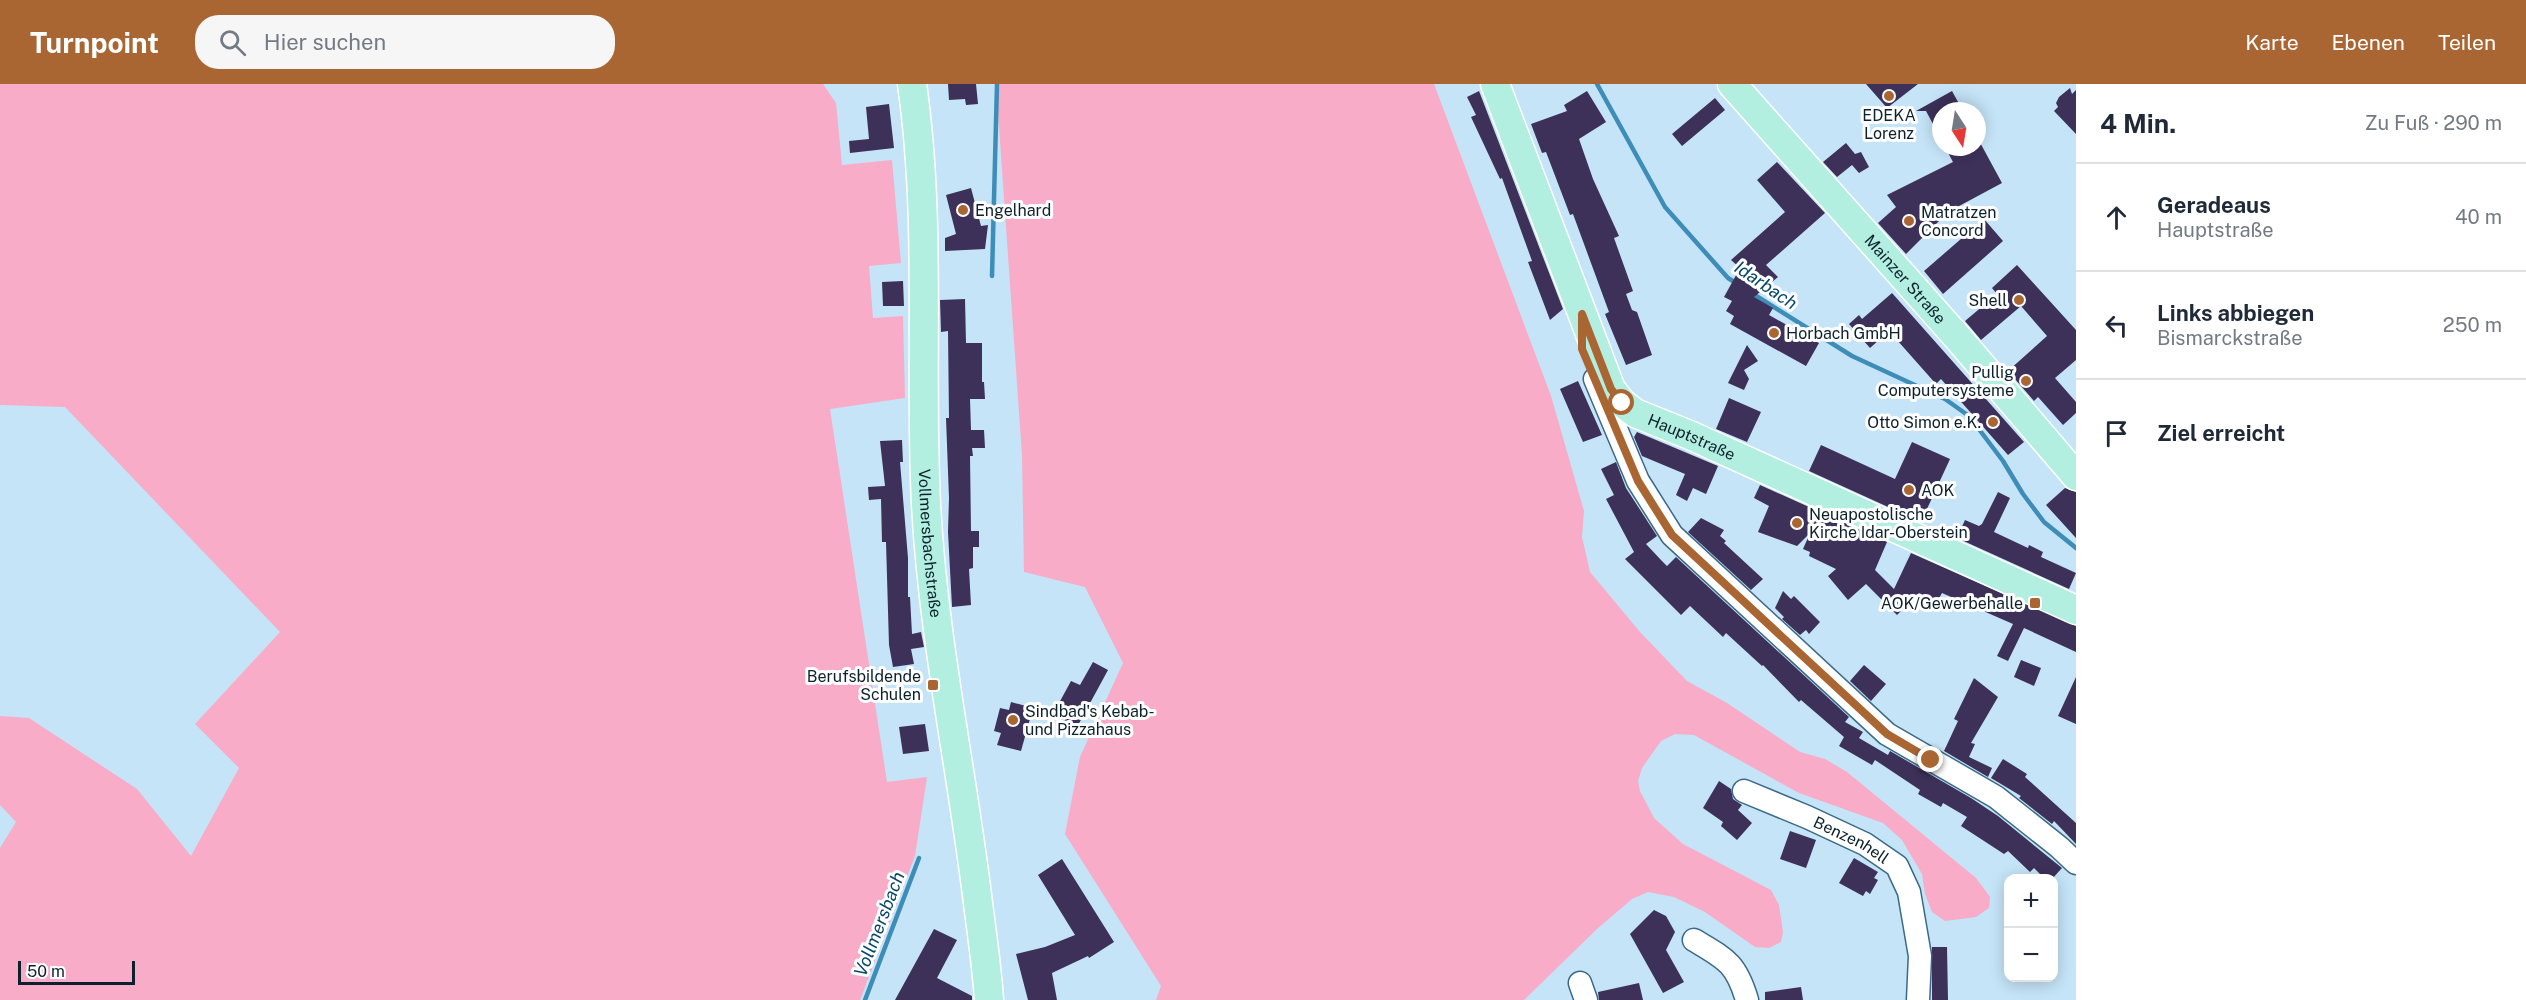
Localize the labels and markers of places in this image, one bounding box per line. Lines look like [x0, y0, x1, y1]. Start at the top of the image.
marker: EDEKA Lorenz [1882, 89, 1896, 103]
place label: EDEKA Lorenz [1862, 106, 1916, 143]
place label: Engelhard [975, 201, 1051, 220]
marker: Engelhard [956, 203, 970, 217]
place label: Matratzen Concord [1921, 203, 1996, 240]
marker: Matratzen Concord [1902, 214, 1916, 228]
place label: Shell [1969, 291, 2007, 310]
marker: Shell [2012, 293, 2026, 307]
place label: Horbach GmbH [1786, 324, 1901, 343]
marker: Horbach GmbH [1767, 326, 1781, 340]
place label: Pullig Computersysteme [1878, 363, 2014, 400]
marker: Pullig Computersysteme [2019, 374, 2033, 388]
place label: Otto Simon e.K. [1867, 413, 1981, 432]
marker: Otto Simon e.K. [1986, 415, 2000, 429]
place label: AOK [1921, 481, 1955, 500]
marker: AOK [1902, 483, 1916, 497]
place label: Neuapostolische Kirche Idar-Oberstein [1809, 505, 1968, 542]
marker: Neuapostolische Kirche Idar-Oberstein [1790, 516, 1804, 530]
place label: AOK/Gewerbehalle [1881, 594, 2023, 613]
marker: AOK/Gewerbehalle [2028, 596, 2042, 610]
place label: Berufsbildende Schulen [807, 667, 921, 704]
marker: Berufsbildende Schulen [926, 678, 940, 692]
place label: Sindbad's Kebab- und Pizzahaus [1025, 702, 1155, 739]
marker: Sindbad's Kebab- und Pizzahaus [1006, 713, 1020, 727]

